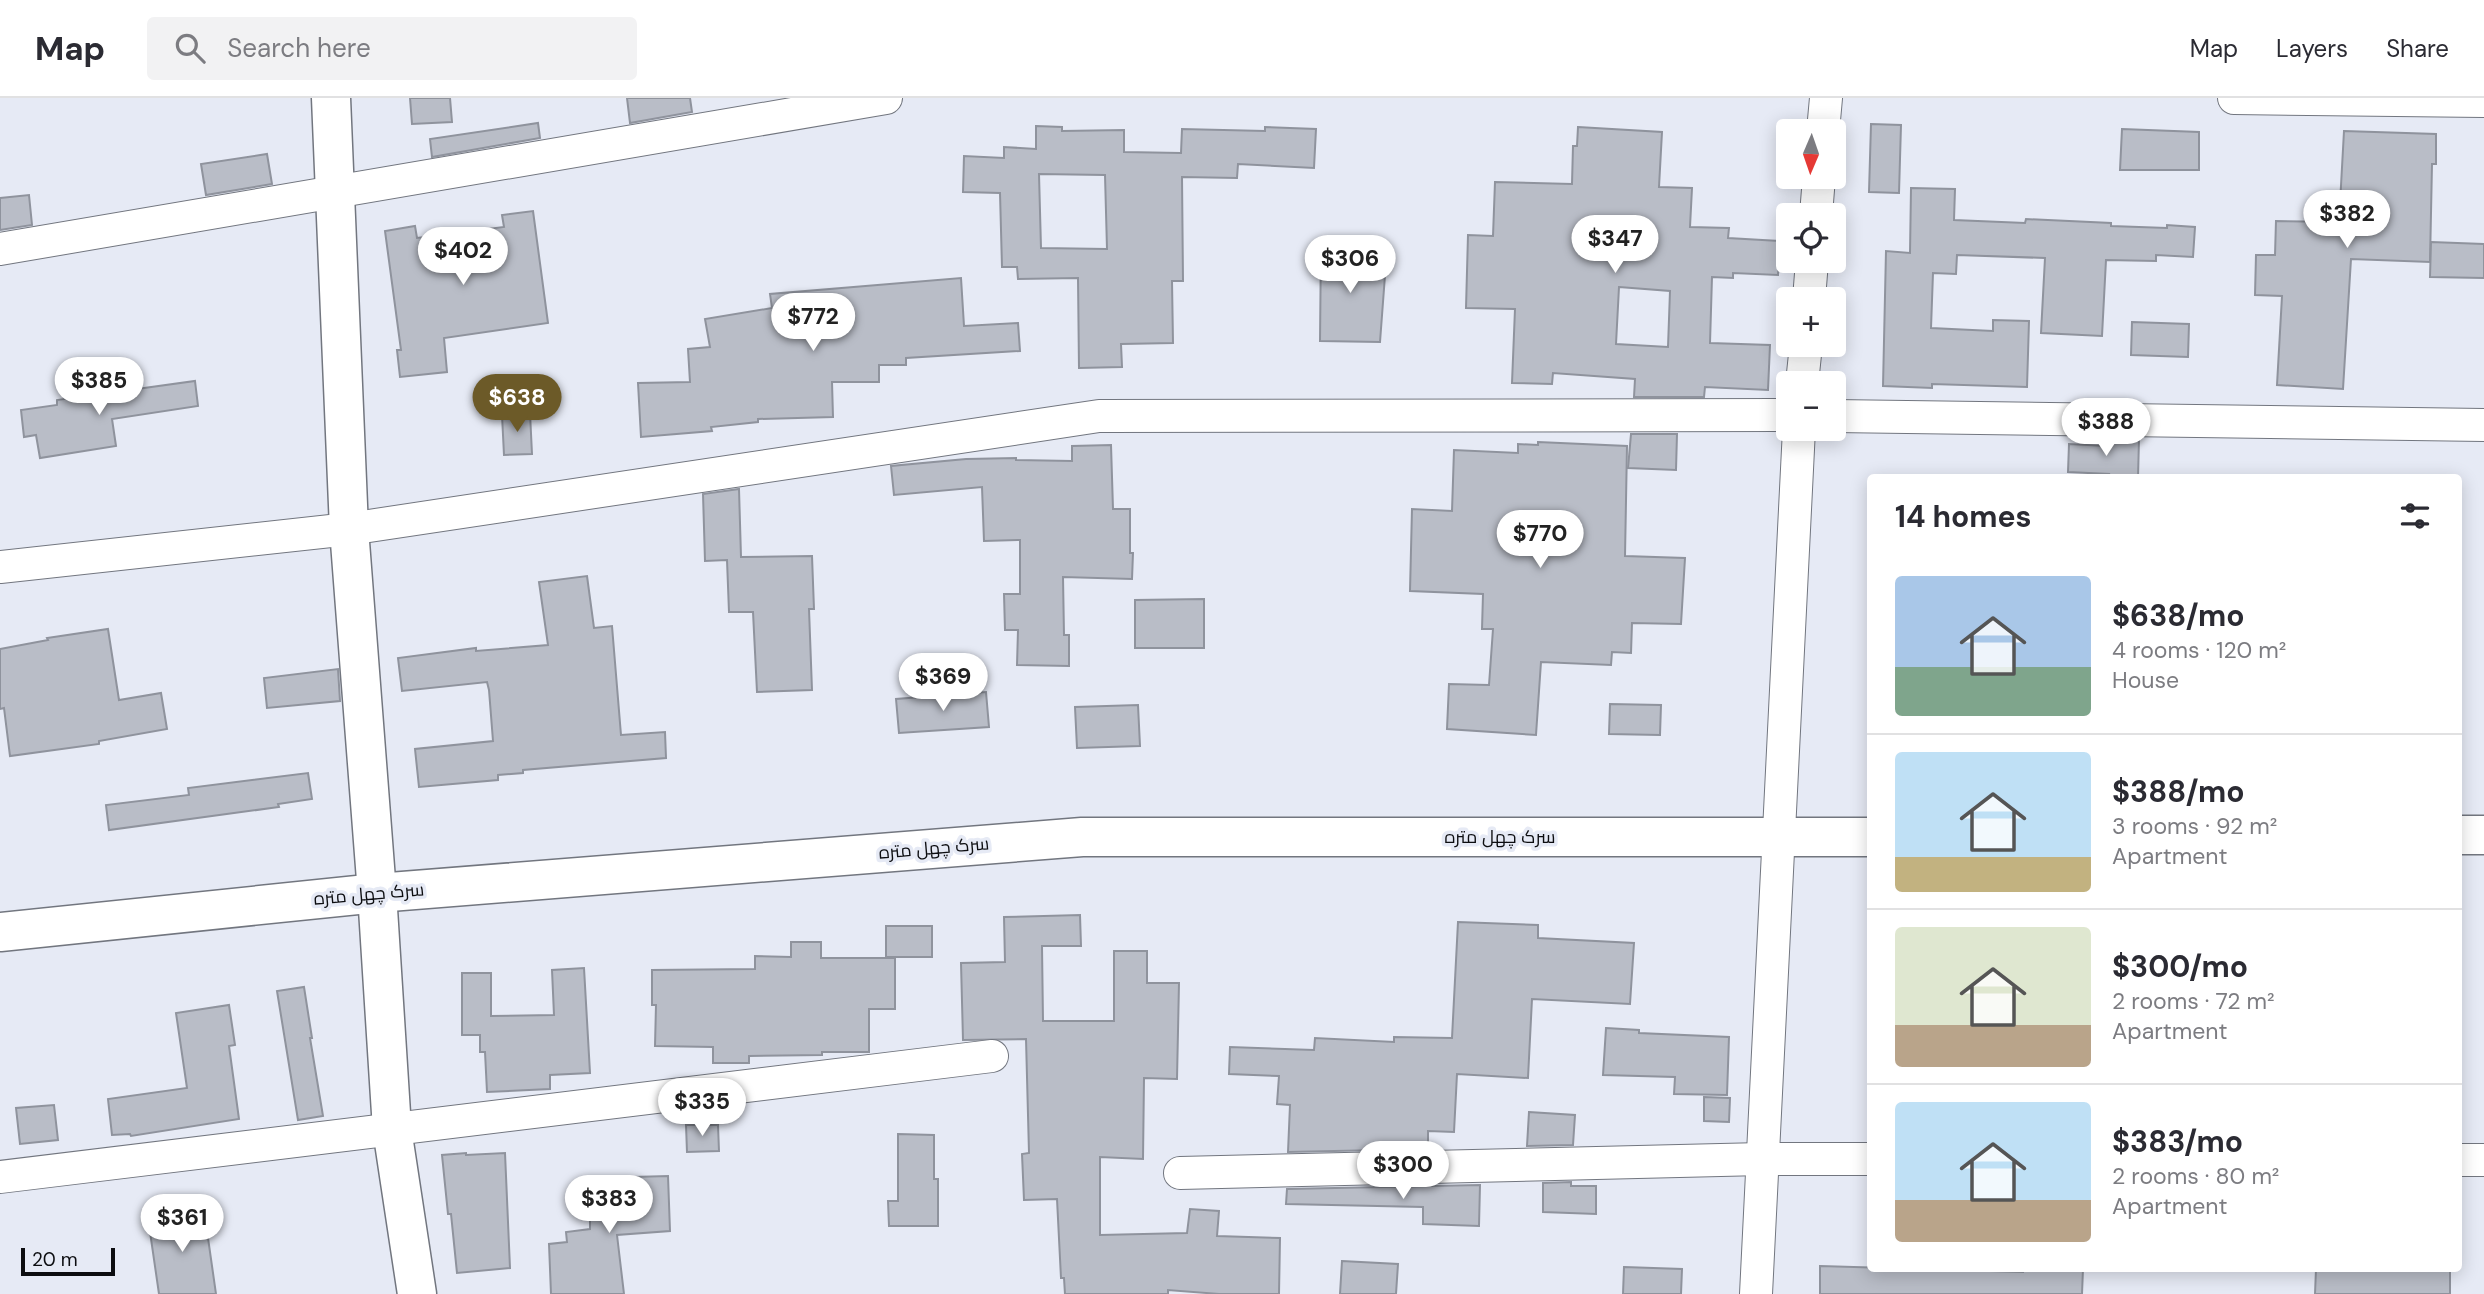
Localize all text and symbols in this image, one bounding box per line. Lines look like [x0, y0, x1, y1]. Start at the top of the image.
search box [147, 17, 637, 80]
text: Map [35, 27, 105, 70]
icon: search [171, 29, 209, 67]
text: Search here [227, 31, 371, 65]
text: Map [2190, 33, 2238, 64]
text: Layers [2276, 33, 2348, 64]
text: Share [2386, 33, 2449, 64]
north arrow [1776, 119, 1846, 189]
map controls [1776, 119, 1846, 441]
pin: $382 [2306, 190, 2388, 250]
text: $382 [2319, 198, 2375, 228]
button: locate [1776, 203, 1846, 273]
pin: $347 [1574, 216, 1656, 275]
text: $347 [1587, 223, 1643, 253]
pin: $402 [422, 228, 504, 287]
text: $402 [434, 235, 492, 265]
pin: $306 [1309, 236, 1391, 295]
text: $306 [1321, 243, 1379, 273]
button: + [1776, 287, 1846, 357]
pin: $772 [772, 294, 854, 353]
text: $772 [787, 301, 839, 331]
pin: $385 [58, 358, 140, 417]
text: $385 [71, 365, 127, 395]
button: − [1776, 371, 1846, 441]
pin: $638 [476, 374, 558, 434]
text: $638 [489, 382, 545, 412]
pin: $388 [2065, 398, 2147, 458]
text: $388 [2078, 406, 2134, 436]
text: 14 homes [1895, 497, 2032, 536]
icon: filters [2396, 497, 2434, 535]
pin: $770 [1499, 510, 1581, 570]
text: $770 [1513, 518, 1567, 548]
text: $638/mo [2112, 596, 2245, 635]
icon: home [1951, 604, 2035, 688]
text: 4 rooms · 120 m² [2112, 635, 2286, 665]
pin: $369 [902, 654, 984, 713]
text: $369 [915, 661, 971, 691]
text: House [2112, 665, 2179, 695]
text: $388/mo [2112, 772, 2245, 811]
icon: home [1951, 780, 2035, 864]
text: 3 rooms · 92 m² [2112, 811, 2277, 841]
street label: سرک چهل متره [1445, 825, 1555, 849]
street label: سرک چهل متره [878, 831, 990, 865]
text: Apartment [2112, 841, 2227, 871]
street label: سرک چهل متره [313, 877, 425, 911]
text: $300/mo [2112, 947, 2248, 986]
icon: home [1951, 955, 2035, 1039]
text: 2 rooms · 72 m² [2112, 986, 2275, 1016]
text: Apartment [2112, 1016, 2227, 1046]
pin: $335 [661, 1079, 743, 1138]
text: $335 [674, 1086, 730, 1116]
text: $383/mo [2112, 1122, 2243, 1161]
icon: home [1951, 1130, 2035, 1214]
pin: $300 [1362, 1142, 1444, 1201]
text: $300 [1373, 1149, 1433, 1179]
text: 2 rooms · 80 m² [2112, 1161, 2279, 1191]
pin: $383 [568, 1176, 650, 1235]
text: $383 [581, 1183, 637, 1213]
text: Apartment [2112, 1191, 2227, 1221]
pin: $361 [141, 1194, 223, 1254]
text: $361 [157, 1202, 207, 1232]
scale bar [21, 1245, 116, 1277]
text: 20 m [32, 1247, 78, 1272]

